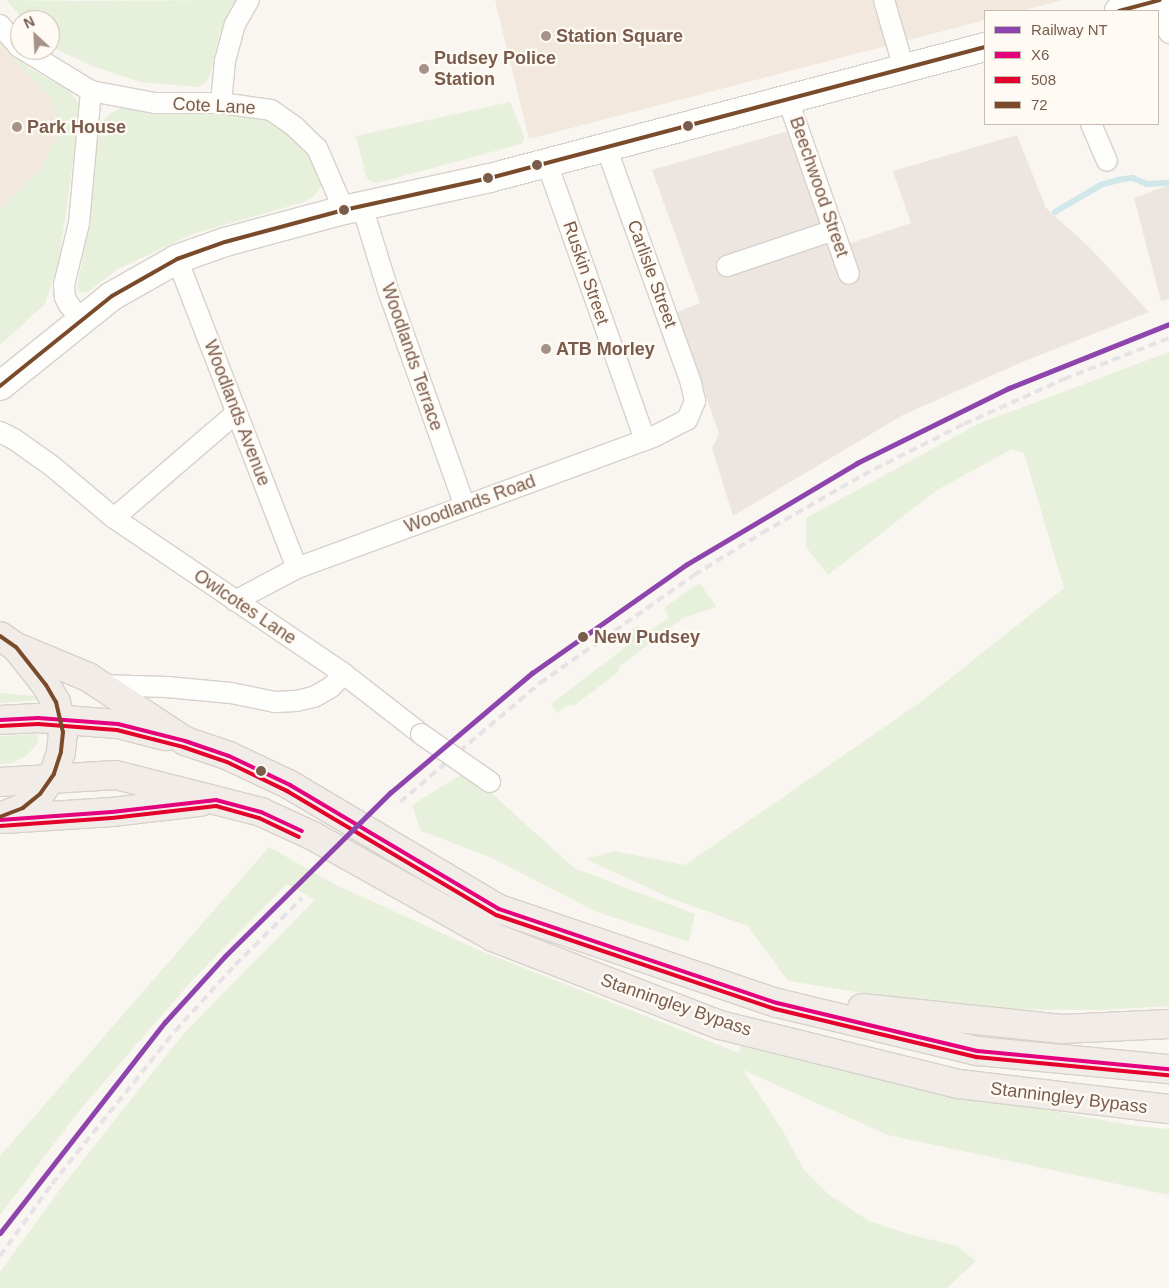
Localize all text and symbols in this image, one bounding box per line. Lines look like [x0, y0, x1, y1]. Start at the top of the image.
north arrow [10, 10, 60, 60]
legend [984, 10, 1159, 125]
text: N [21, 13, 37, 32]
text: Railway NT [1031, 21, 1108, 38]
place label: Station Square [556, 25, 683, 47]
marker: Station Square [540, 30, 552, 42]
text: X6 [1031, 46, 1049, 63]
place label: Pudsey Police Station [434, 48, 556, 90]
marker: Pudsey Police Station [418, 63, 430, 75]
text: 508 [1031, 71, 1056, 88]
street label: Cote Lane [172, 93, 256, 119]
text: 72 [1031, 96, 1048, 113]
street label: Beechwood Street [785, 114, 853, 260]
place label: Park House [27, 116, 126, 138]
marker: Park House [11, 121, 23, 133]
unlabelled marker [683, 121, 693, 131]
unlabelled marker [532, 160, 542, 170]
unlabelled marker [483, 173, 493, 183]
unlabelled marker [339, 205, 349, 215]
street label: Carlisle Street [623, 217, 681, 331]
street label: Ruskin Street [558, 218, 614, 328]
street label: Woodlands Terrace [377, 280, 447, 434]
street label: Woodlands Avenue [199, 337, 275, 489]
place label: ATB Morley [556, 338, 655, 360]
marker: ATB Morley [540, 343, 552, 355]
street label: Woodlands Road [402, 470, 538, 538]
street label: Owlcotes Lane [190, 565, 300, 649]
place label: New Pudsey [594, 626, 700, 648]
marker: New Pudsey [576, 630, 590, 644]
unlabelled marker [256, 766, 266, 776]
street label: Stanningley Bypass [598, 969, 754, 1041]
street label: Stanningley Bypass [989, 1078, 1149, 1118]

